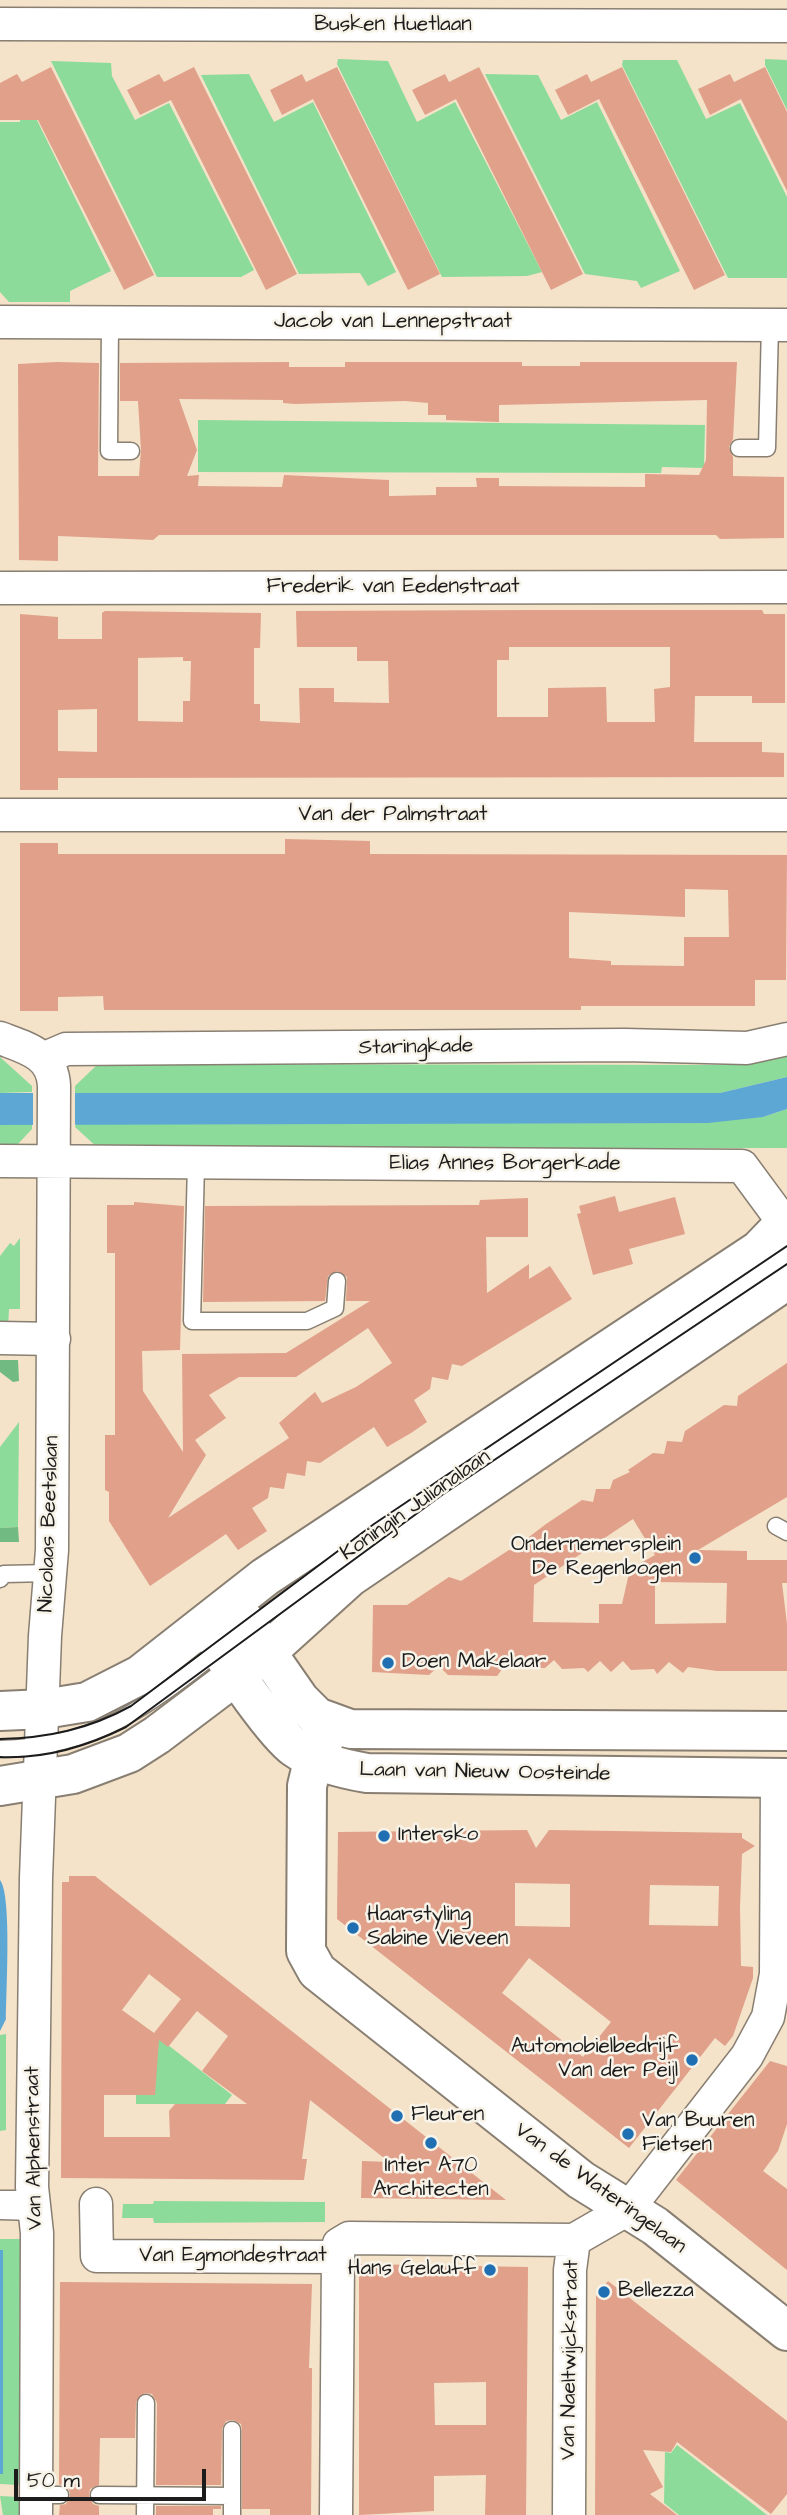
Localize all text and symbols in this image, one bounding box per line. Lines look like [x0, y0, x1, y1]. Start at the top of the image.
street label: Busken Huetlaan [314, 13, 472, 39]
street label: Jacob van Lennepstraat [274, 310, 512, 336]
street label: Frederik van Eedenstraat [266, 575, 520, 601]
street label: Van der Palmstraat [298, 803, 488, 829]
street label: Staringkade [359, 1034, 473, 1062]
street label: Elias Annes Borgerkade [389, 1152, 621, 1178]
street label: Nicolaas Beetslaan [34, 1435, 66, 1613]
street label: Koningin Julianalaan [336, 1445, 496, 1567]
place label: Ondernemersplein De Regenbogen [511, 1533, 681, 1583]
marker: Ondernemersplein De Regenbogen [687, 1550, 703, 1566]
place label: Doen Makelaar [402, 1650, 546, 1676]
marker: Doen Makelaar [380, 1655, 396, 1671]
street label: Laan van Nieuw Oosteinde [359, 1758, 611, 1788]
place label: Intersko [398, 1823, 478, 1849]
marker: Intersko [376, 1828, 392, 1844]
place label: Haarstyling Sabine Vieveen [367, 1903, 508, 1953]
marker: Haarstyling Sabine Vieveen [345, 1920, 361, 1936]
place label: Automobielbedrijf Van der Peijl [511, 2035, 678, 2085]
marker: Automobielbedrijf Van der Peijl [684, 2052, 700, 2068]
street label: Van Alphenstraat [21, 2066, 49, 2230]
place label: Fleuren [411, 2103, 484, 2129]
marker: Fleuren [389, 2108, 405, 2124]
place label: Van Buuren Fietsen [642, 2109, 754, 2159]
street label: Van de Wateringelaan [509, 2118, 691, 2260]
marker: Van Buuren Fietsen [620, 2126, 636, 2142]
marker: Inter A70 Architecten [423, 2135, 439, 2151]
place label: Inter A70 Architecten [373, 2154, 489, 2204]
street label: Van Egmondestraat [139, 2244, 327, 2270]
place label: Hans Gelauff [348, 2257, 476, 2283]
street label: Van Naeltwijckstraat [557, 2260, 585, 2460]
marker: Hans Gelauff [482, 2262, 498, 2278]
place label: Bellezza [618, 2279, 694, 2305]
marker: Bellezza [596, 2284, 612, 2300]
scale bar [18, 2456, 210, 2500]
text: 50 m [27, 2466, 80, 2495]

